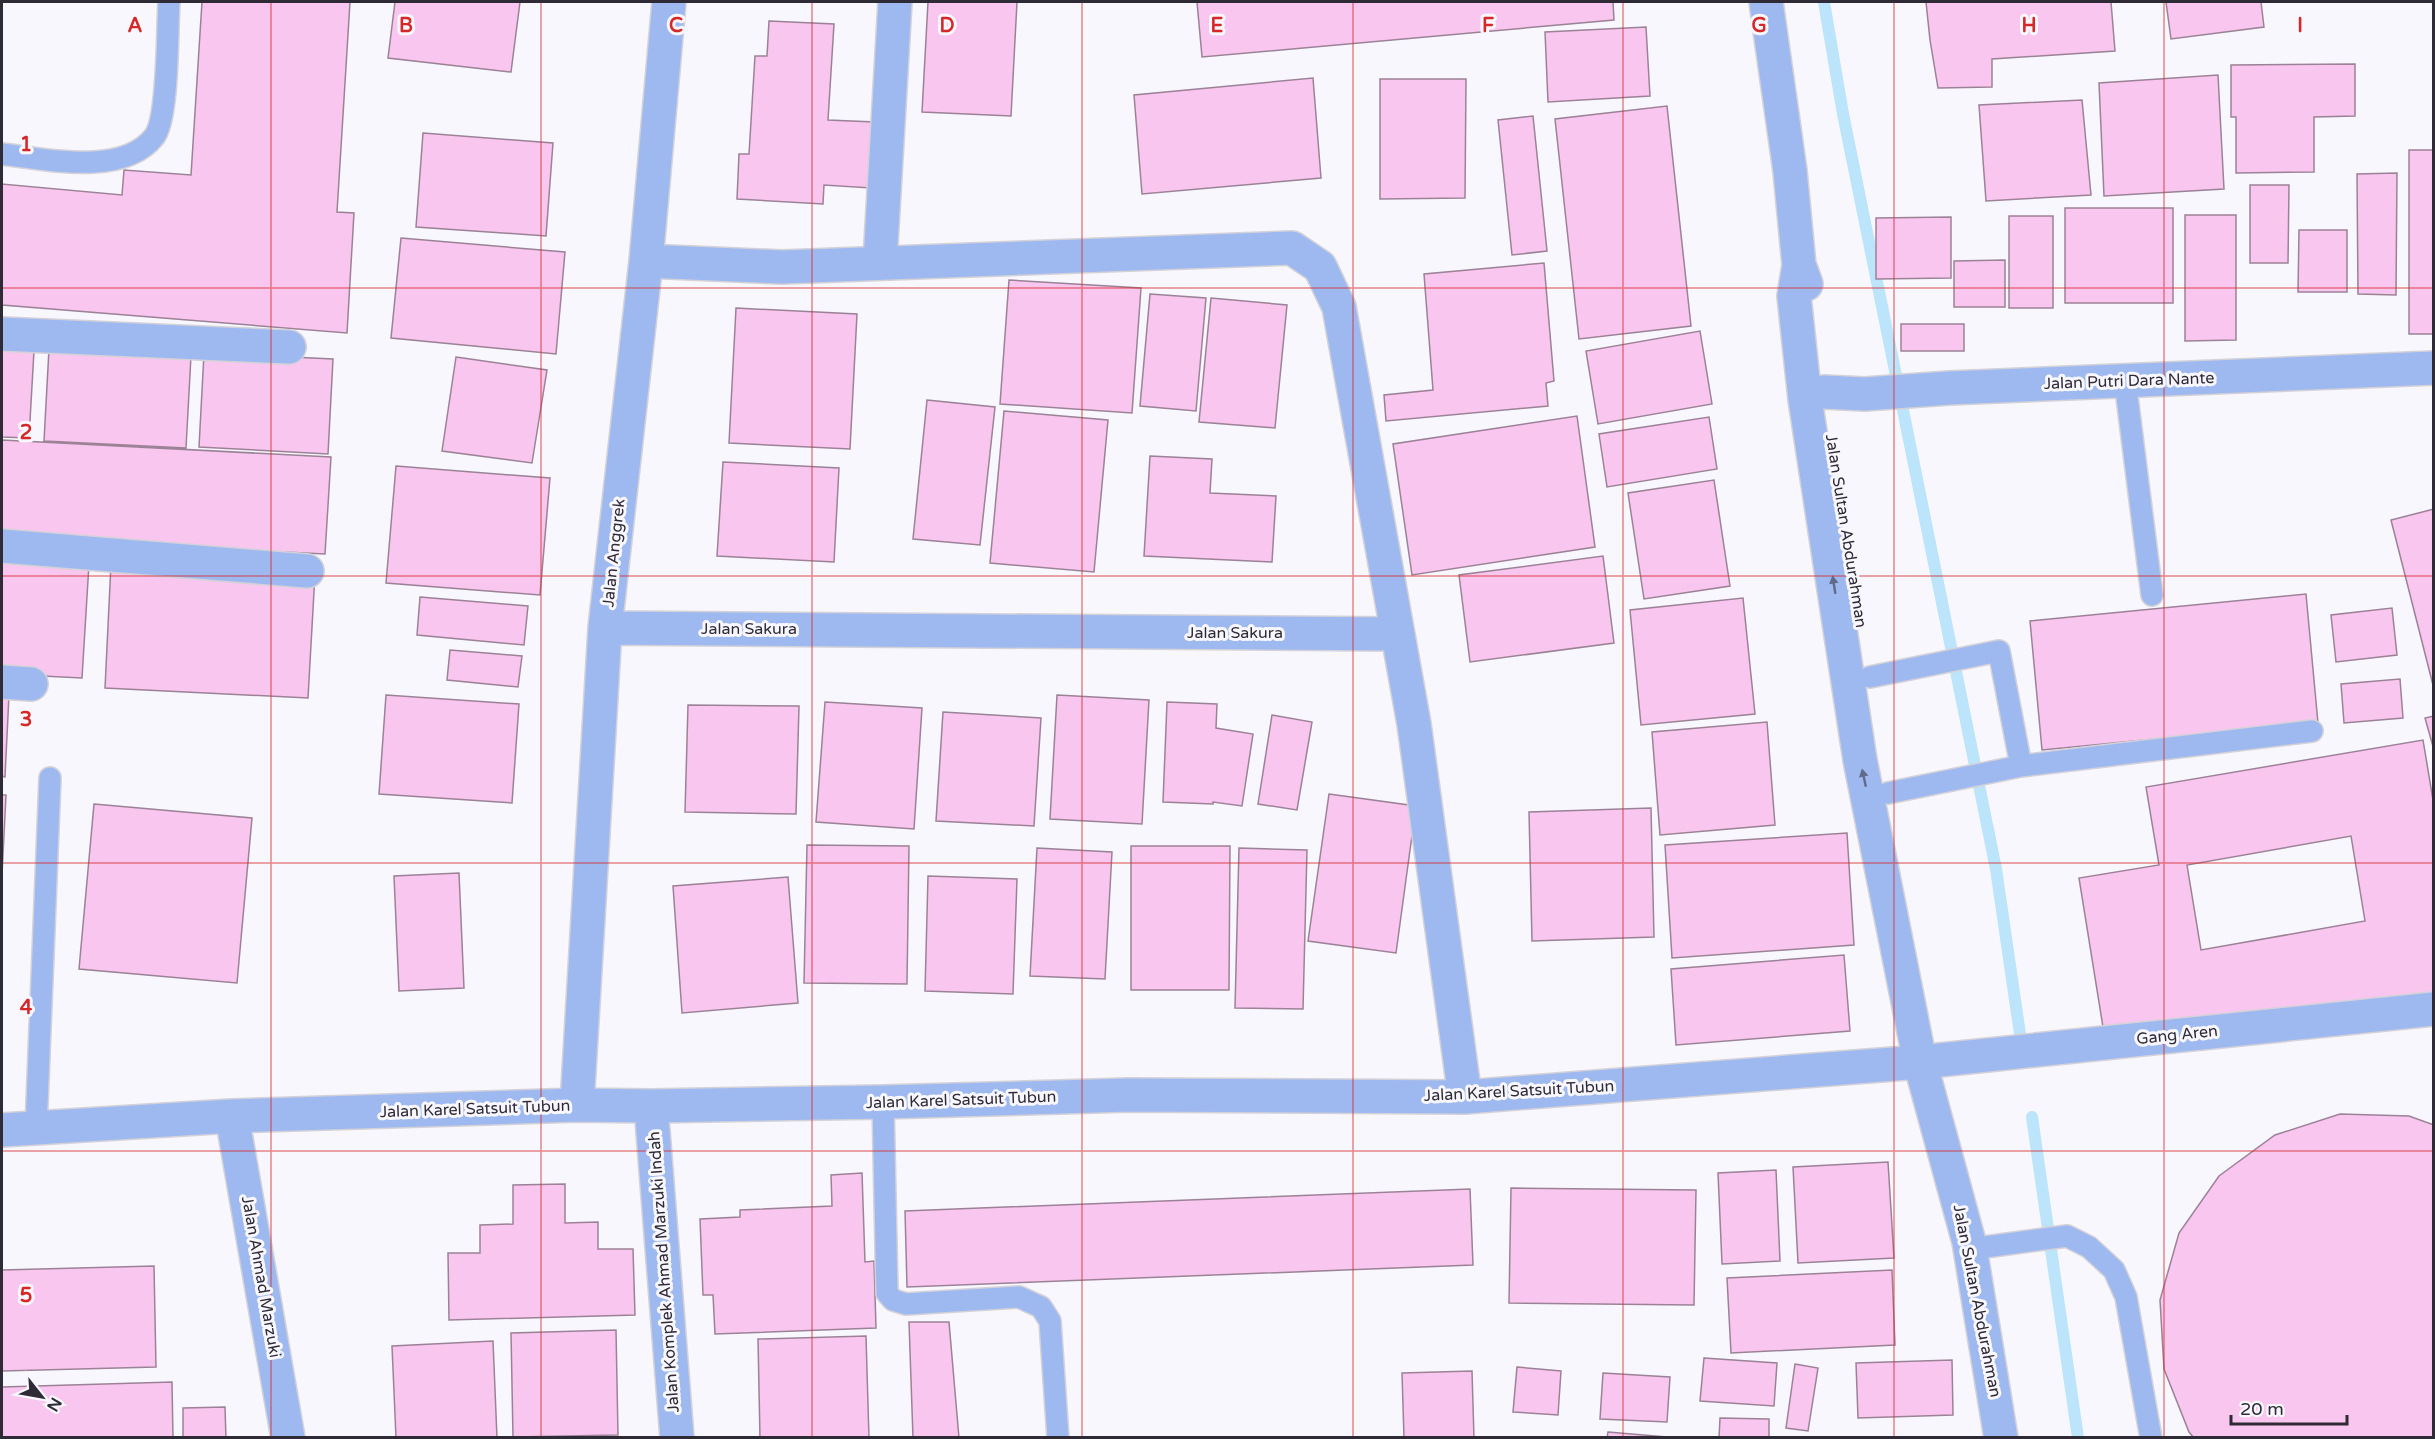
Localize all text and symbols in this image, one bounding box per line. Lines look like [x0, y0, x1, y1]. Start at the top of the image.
text: A [128, 14, 143, 38]
text: B [399, 14, 413, 38]
text: C [669, 14, 683, 38]
text: D [939, 14, 955, 38]
text: E [1211, 14, 1224, 38]
text: F [1482, 14, 1494, 38]
text: G [1751, 14, 1767, 38]
text: H [2021, 14, 2037, 38]
text: I [2297, 14, 2303, 38]
text: 1 [20, 133, 32, 157]
street label: Jalan Putri Dara Nante [2043, 368, 2215, 394]
text: 2 [20, 421, 32, 445]
street label: Jalan Sultan Abdurahman [1821, 433, 1871, 629]
street label: Jalan Anggrek [598, 498, 630, 608]
one-way arrow [1829, 576, 1838, 595]
street label: Jalan Sakura [701, 619, 797, 639]
street label: Jalan Sakura [1187, 623, 1283, 643]
text: 3 [20, 708, 32, 732]
one-way arrow [1859, 768, 1868, 787]
text: 4 [20, 996, 33, 1020]
street label: Gang Aren [2135, 1021, 2219, 1049]
street label: Jalan Karel Satsuit Tubun [1423, 1076, 1615, 1106]
street label: Jalan Karel Satsuit Tubun [865, 1087, 1057, 1113]
street label: Jalan Karel Satsuit Tubun [379, 1096, 571, 1122]
street label: Jalan Komplek Ahmad Marzuki Indah [644, 1131, 684, 1413]
street label: Jalan Ahmad Marzuki [237, 1195, 285, 1359]
street label: Jalan Sultan Abdurahman [1948, 1203, 2006, 1399]
text: 5 [20, 1284, 32, 1308]
north arrow [12, 1367, 72, 1427]
scale bar [2231, 1388, 2346, 1426]
text: N [42, 1394, 66, 1415]
text: 20 m [2240, 1398, 2284, 1420]

